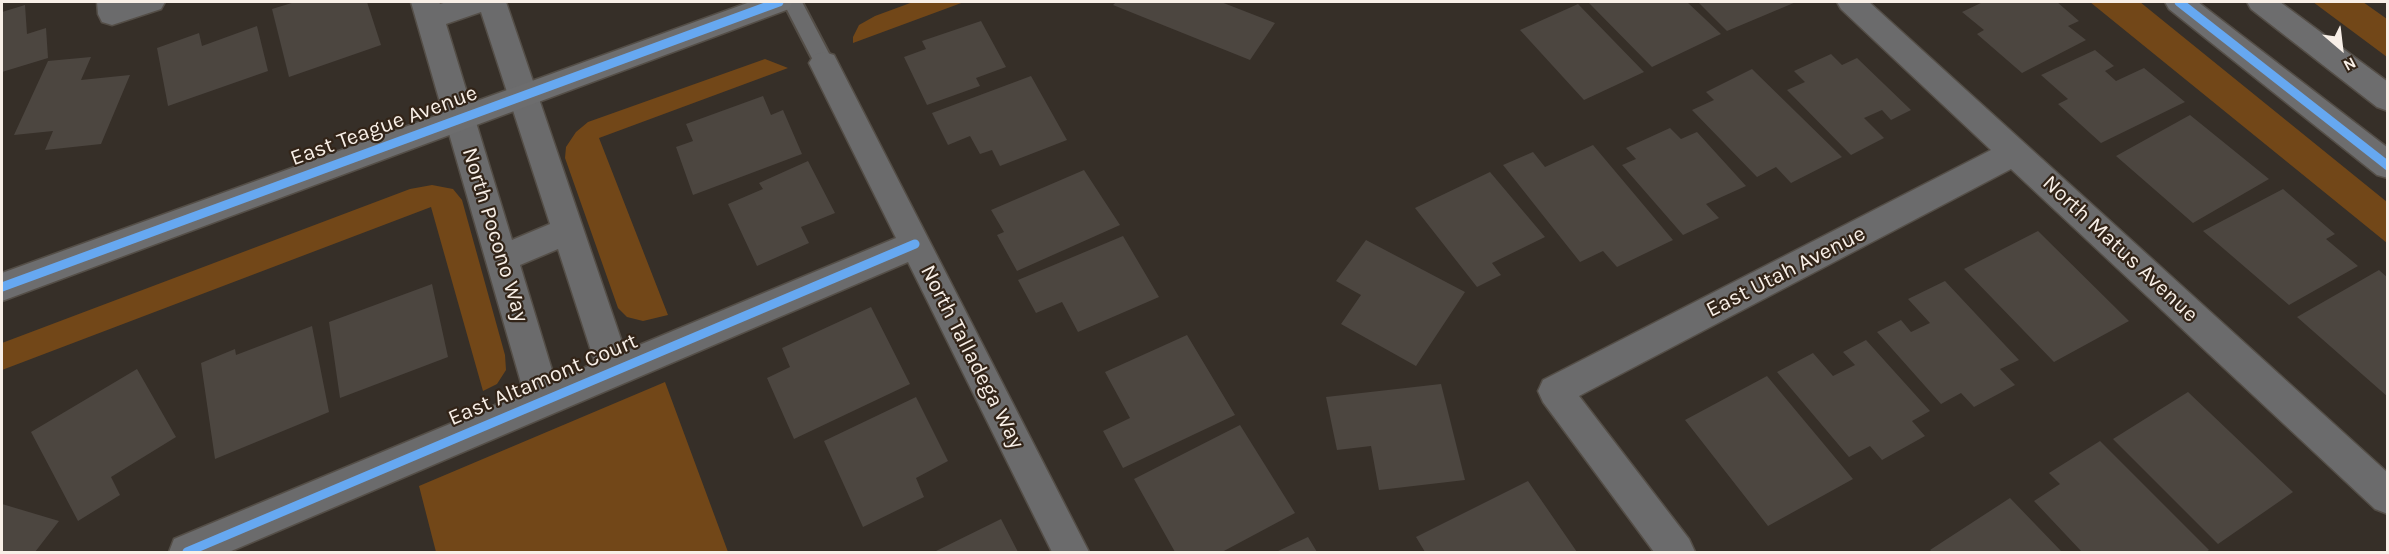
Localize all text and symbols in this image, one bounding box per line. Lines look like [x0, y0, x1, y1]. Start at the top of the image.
north arrow [2311, 18, 2371, 78]
text: N [2340, 53, 2359, 75]
street label: East Teague Avenue [287, 80, 481, 172]
street label: North Pocono Way [456, 144, 534, 326]
street label: North Matus Avenue [2037, 170, 2203, 328]
street label: East Utah Avenue [1702, 220, 1870, 324]
street label: North Talladega Way [914, 261, 1030, 453]
street label: East Altamont Court [444, 328, 642, 432]

